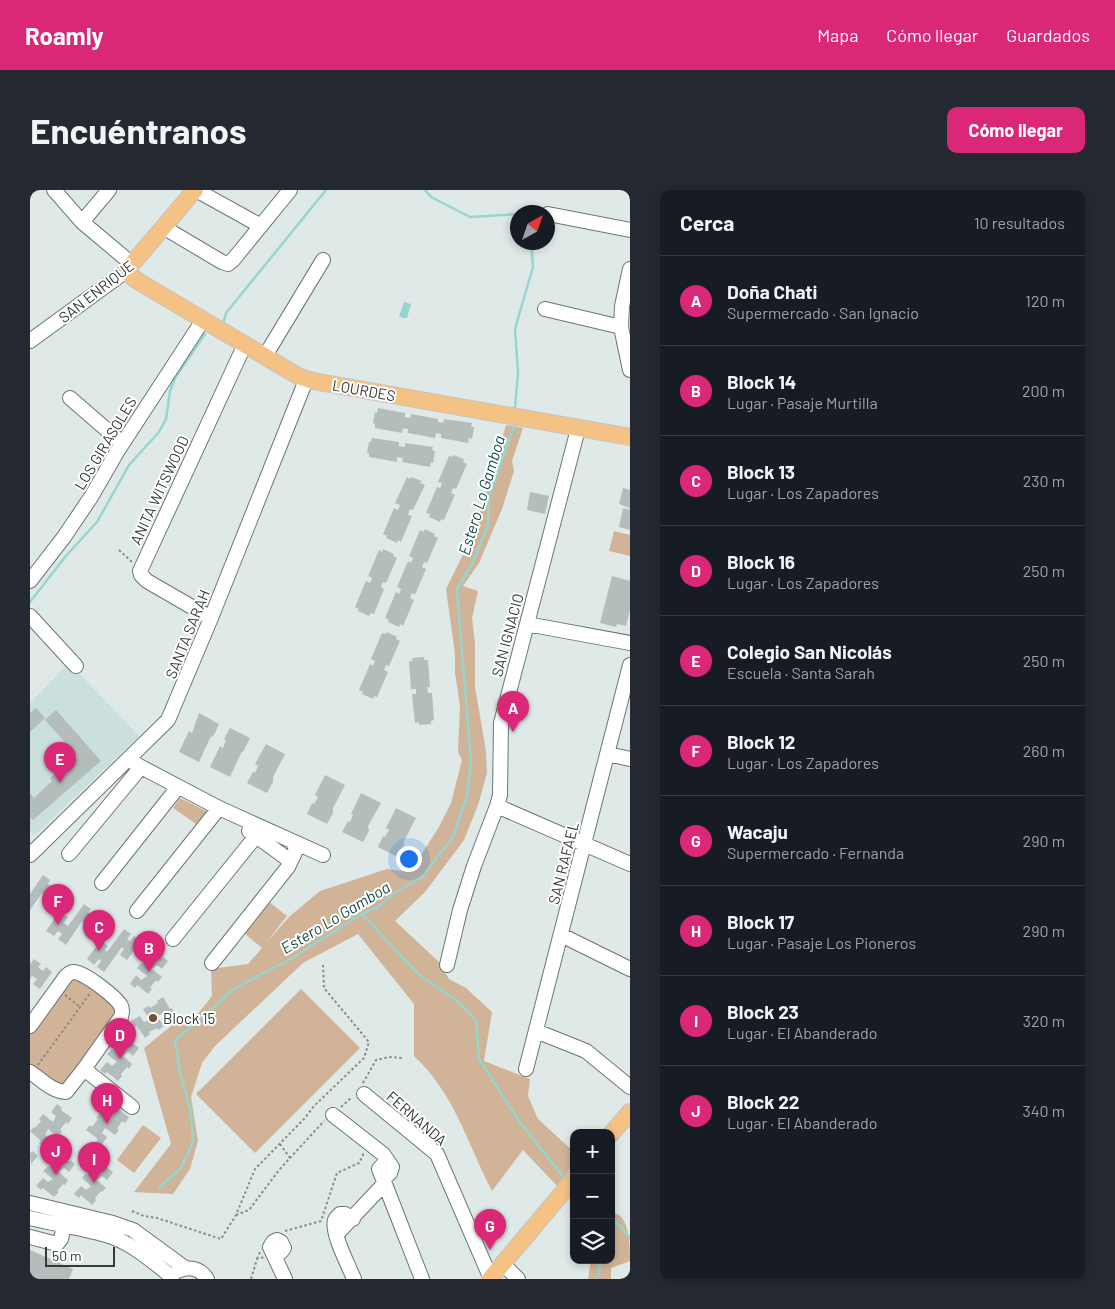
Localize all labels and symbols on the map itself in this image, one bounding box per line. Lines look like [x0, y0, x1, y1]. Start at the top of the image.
north arrow [510, 205, 555, 250]
street label: SAN ENRIQUE [55, 256, 137, 326]
street label: LOURDES [331, 376, 397, 404]
street label: LOS GIRASOLES [70, 393, 140, 493]
street label: ANITA WITSWOOD [126, 433, 192, 547]
water label: Estero Lo Gamboa [454, 433, 508, 557]
street label: SANTA SARAH [161, 587, 213, 681]
street label: SAN IGNACIO [487, 591, 527, 679]
pin: A [497, 691, 529, 732]
pin: E [44, 742, 76, 783]
street label: SAN RAFAEL [544, 820, 582, 906]
your location [396, 846, 422, 872]
water label: Estero Lo Gamboa [277, 877, 393, 957]
pin: F [42, 884, 74, 925]
pin: C [83, 910, 115, 951]
pin: B [133, 931, 165, 972]
place label: Block 15 [163, 1009, 215, 1027]
marker: Block 15 [147, 1012, 159, 1024]
pin: D [104, 1018, 136, 1059]
pin: H [91, 1083, 123, 1124]
street label: FERNANDA [383, 1087, 451, 1149]
pin: J [40, 1134, 72, 1175]
pin: I [78, 1142, 110, 1183]
pin: G [474, 1209, 506, 1250]
scale bar [45, 1244, 115, 1267]

